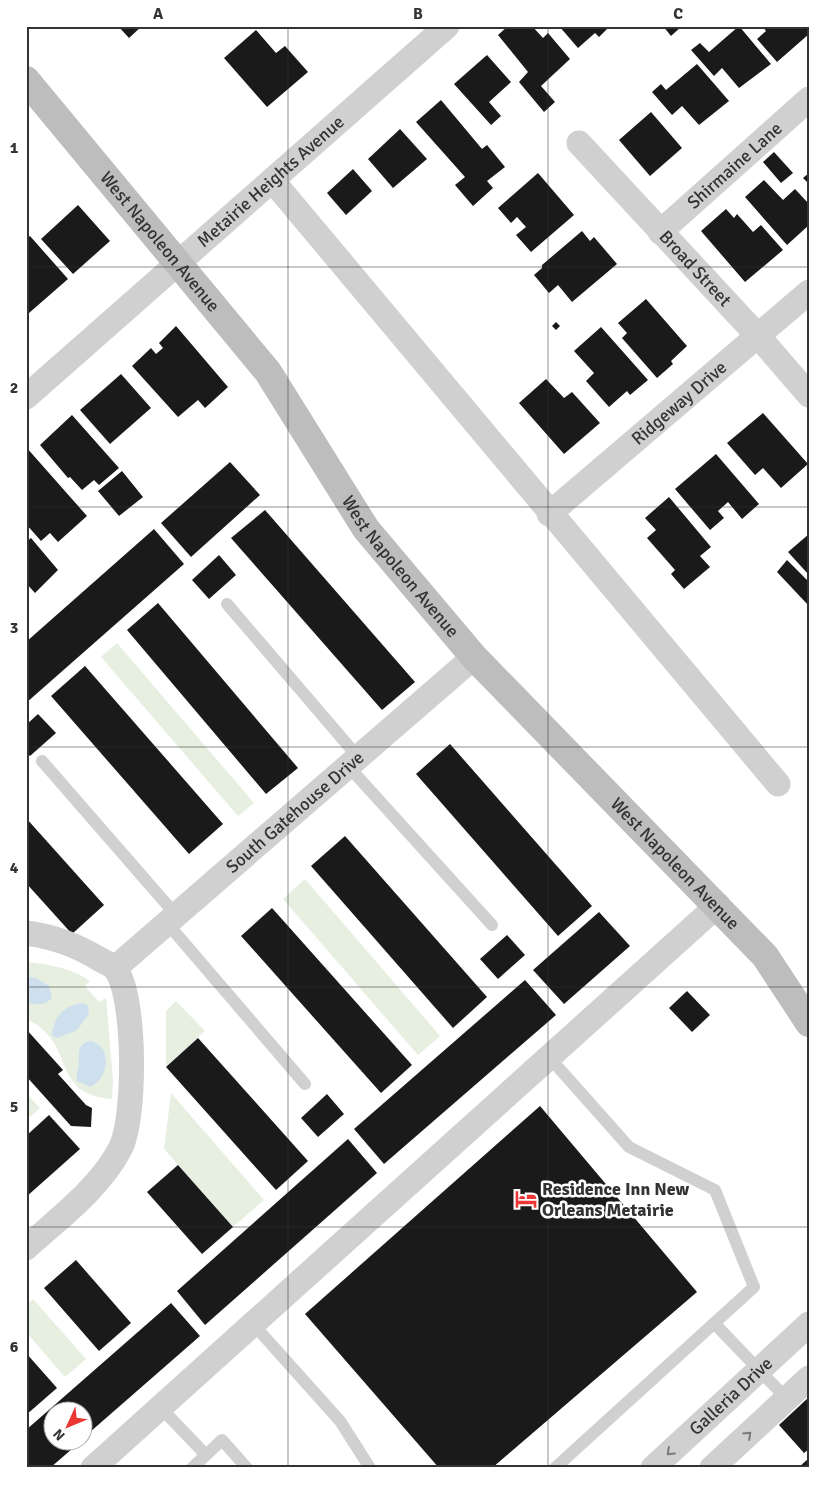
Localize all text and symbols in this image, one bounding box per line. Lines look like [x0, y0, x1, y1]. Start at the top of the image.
text: A [153, 4, 164, 24]
text: B [413, 4, 423, 24]
text: C [673, 4, 683, 24]
street label: Metairie Heights Avenue [193, 111, 349, 252]
street label: Shirmaine Lane [683, 117, 787, 213]
text: 1 [10, 138, 19, 158]
street label: West Napoleon Avenue [95, 167, 225, 316]
street label: Broad Street [655, 226, 736, 311]
street label: Ridgeway Drive [627, 356, 731, 450]
text: 2 [10, 378, 18, 398]
street label: West Napoleon Avenue [337, 492, 464, 642]
text: 3 [10, 618, 18, 638]
street label: South Gatehouse Drive [221, 746, 368, 878]
street label: West Napoleon Avenue [606, 793, 744, 934]
text: 4 [10, 858, 19, 878]
text: 5 [10, 1097, 18, 1117]
place label: Residence Inn New Orleans Metairie [542, 1178, 690, 1221]
hotel icon: Residence Inn New Orleans Metairie [513, 1186, 539, 1212]
text: 6 [10, 1337, 19, 1357]
street label: Galleria Drive [685, 1352, 777, 1440]
north arrow [42, 1402, 92, 1452]
text: N [50, 1425, 69, 1444]
one-way arrow [742, 1432, 751, 1441]
one-way arrow [667, 1446, 676, 1455]

